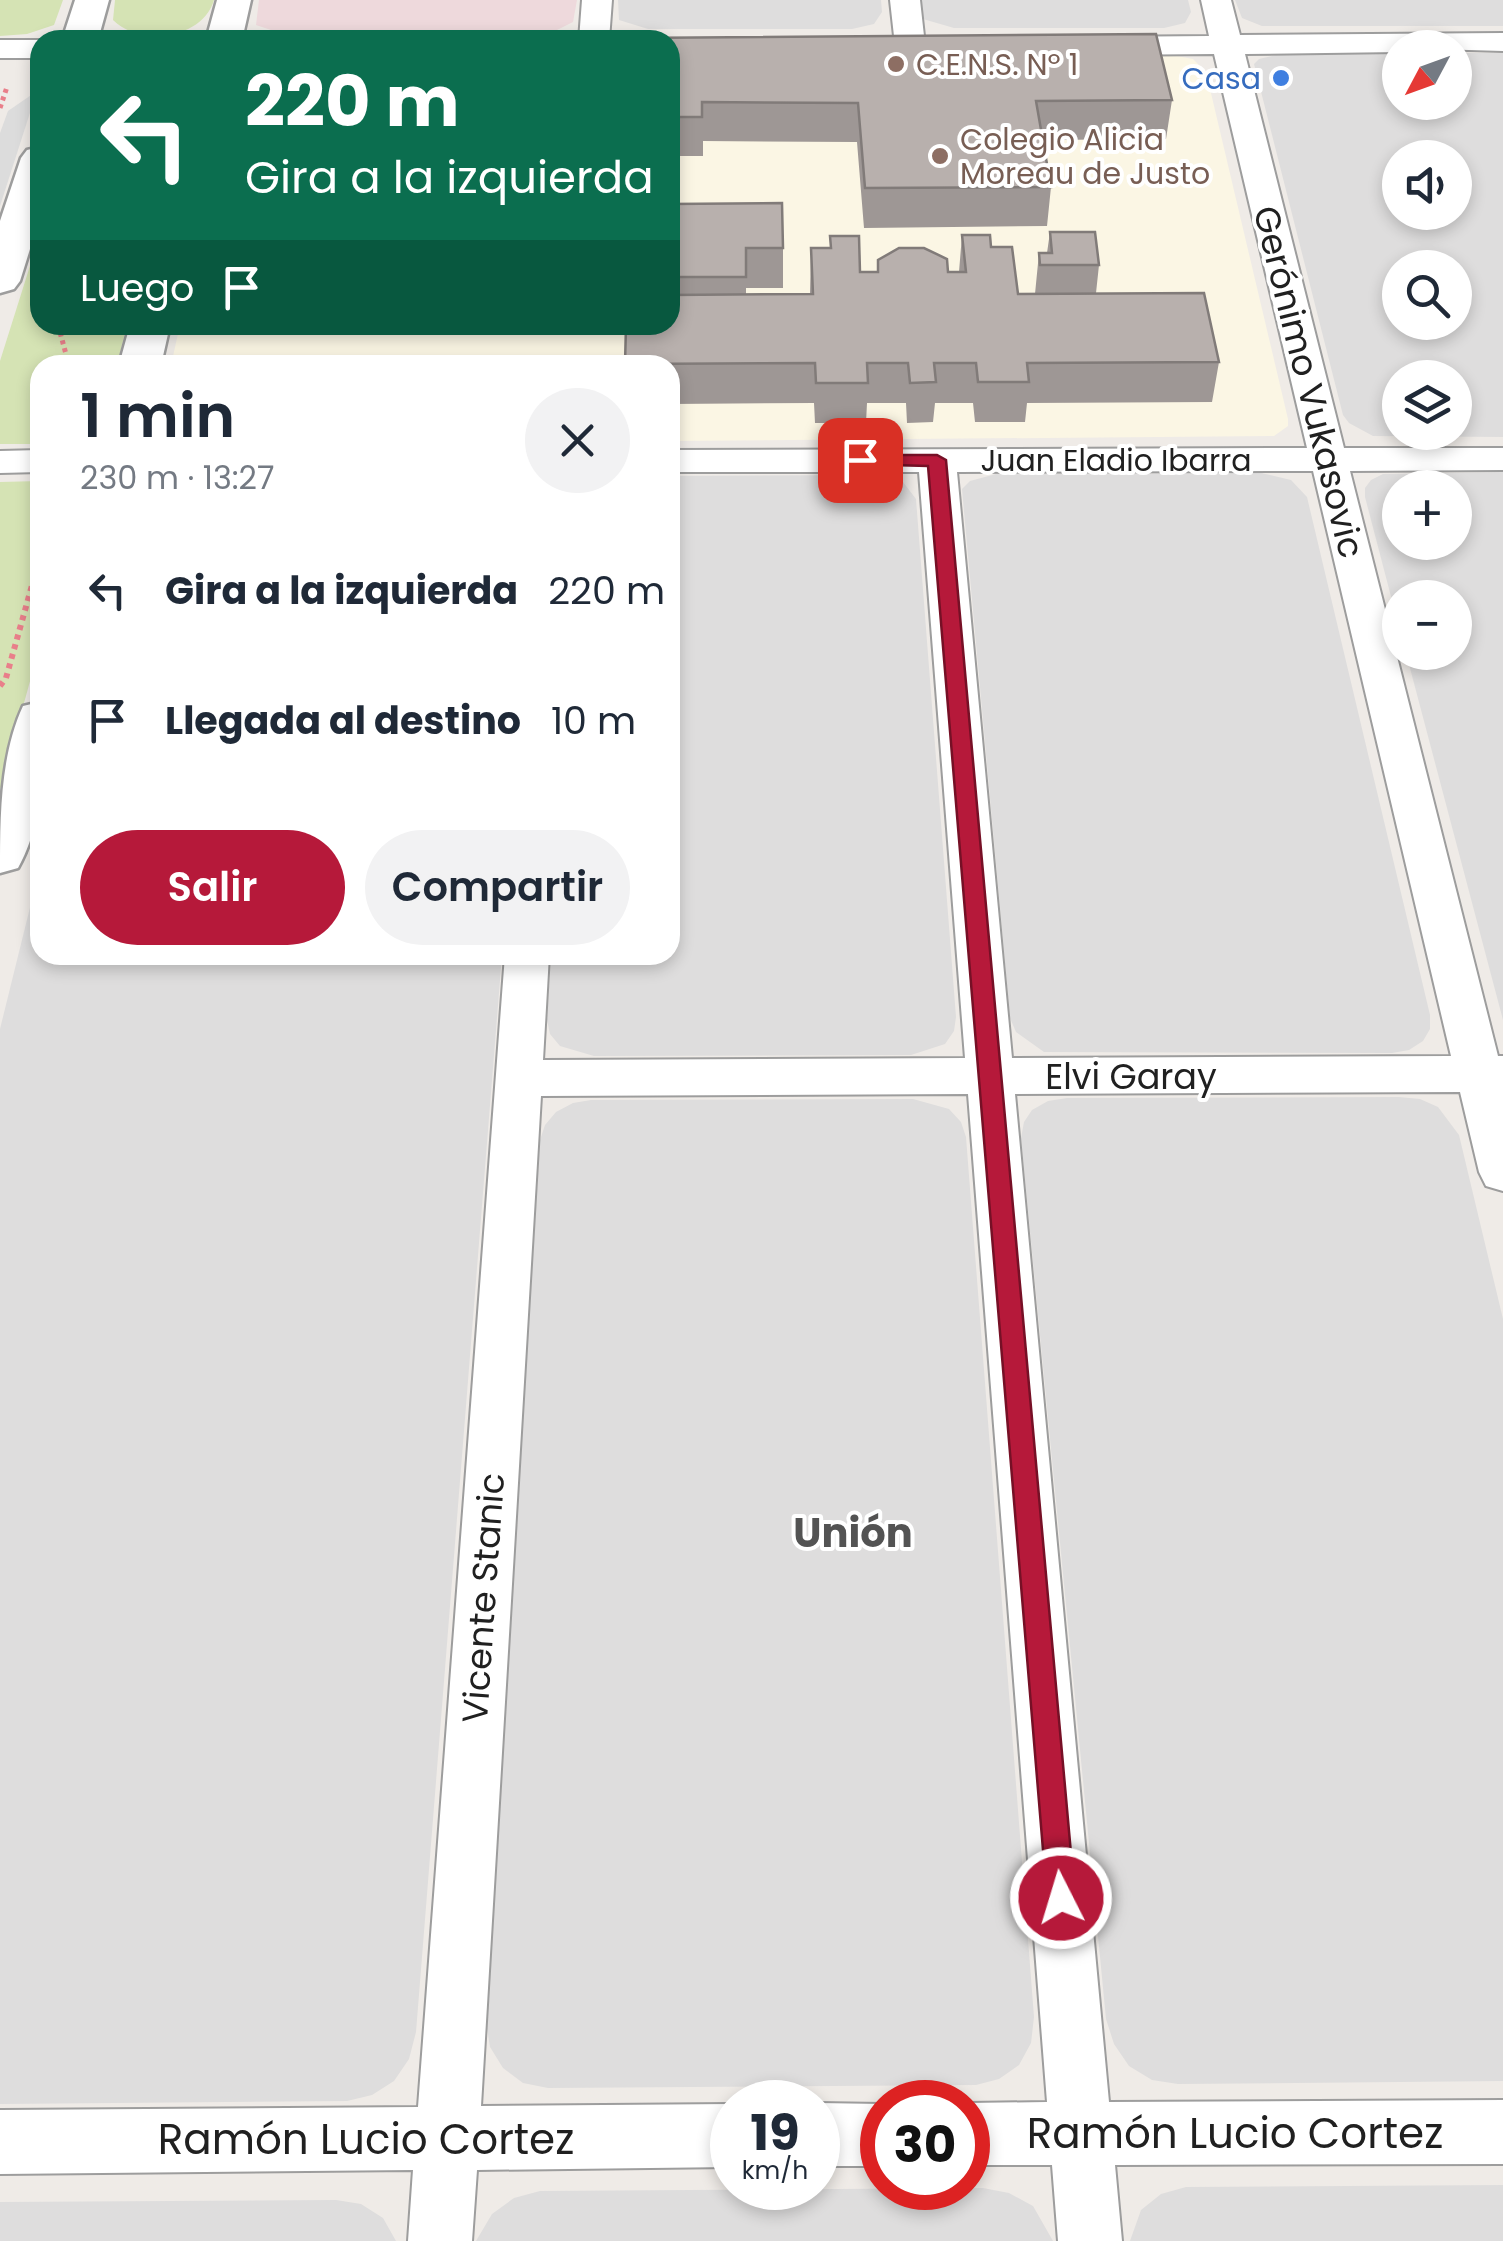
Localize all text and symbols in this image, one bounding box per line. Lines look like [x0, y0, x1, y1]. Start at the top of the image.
north arrow [1382, 30, 1472, 120]
map controls [1382, 30, 1472, 670]
place label: C.E.N.S. Nº 1 [916, 43, 1078, 86]
text: 220 m [245, 52, 460, 151]
marker: C.E.N.S. Nº 1 [885, 53, 907, 75]
place label: Casa [1182, 57, 1261, 100]
marker: Casa [1270, 67, 1292, 89]
icon: left [80, 70, 210, 200]
place label: Colegio Alicia Moreau de Justo [960, 118, 1210, 195]
button: sound [1382, 140, 1472, 230]
marker: Colegio Alicia Moreau de Justo [929, 145, 951, 167]
text: Gira a la izquierda [245, 146, 654, 209]
street label: Gerónimo Vukasovic [1242, 201, 1376, 563]
button: search [1382, 250, 1472, 340]
icon: arrive [214, 260, 269, 315]
text: Luego [80, 261, 194, 314]
button: layers [1382, 360, 1472, 450]
text: 1 min [80, 374, 235, 458]
button: close [525, 388, 630, 493]
pin [818, 418, 903, 503]
icon: arrive [833, 433, 888, 488]
street label: Juan Eladio Ibarra [980, 439, 1252, 482]
text: 230 m · 13:27 [80, 455, 275, 500]
button: + [1382, 470, 1472, 560]
icon: left [80, 563, 135, 618]
text: Gira a la izquierda [165, 564, 518, 617]
text: 220 m [548, 564, 665, 617]
button: − [1382, 580, 1472, 670]
icon: arrive [80, 693, 135, 748]
text: Llegada al destino [165, 694, 521, 747]
text: 10 m [551, 694, 636, 747]
button: Salir [80, 830, 345, 945]
button: Compartir [365, 830, 630, 945]
street label: Elvi Garay [1045, 1052, 1217, 1101]
street label: Vicente Stanic [450, 1471, 516, 1725]
district label: Unión [793, 1505, 913, 1561]
position arrow [1009, 1846, 1113, 1950]
speed limit sign: 30 [860, 2080, 990, 2210]
text: 19 [750, 2097, 800, 2168]
street label: Ramón Lucio Cortez [1027, 2104, 1443, 2163]
street label: Ramón Lucio Cortez [158, 2110, 574, 2169]
text: km/h [742, 2153, 808, 2188]

